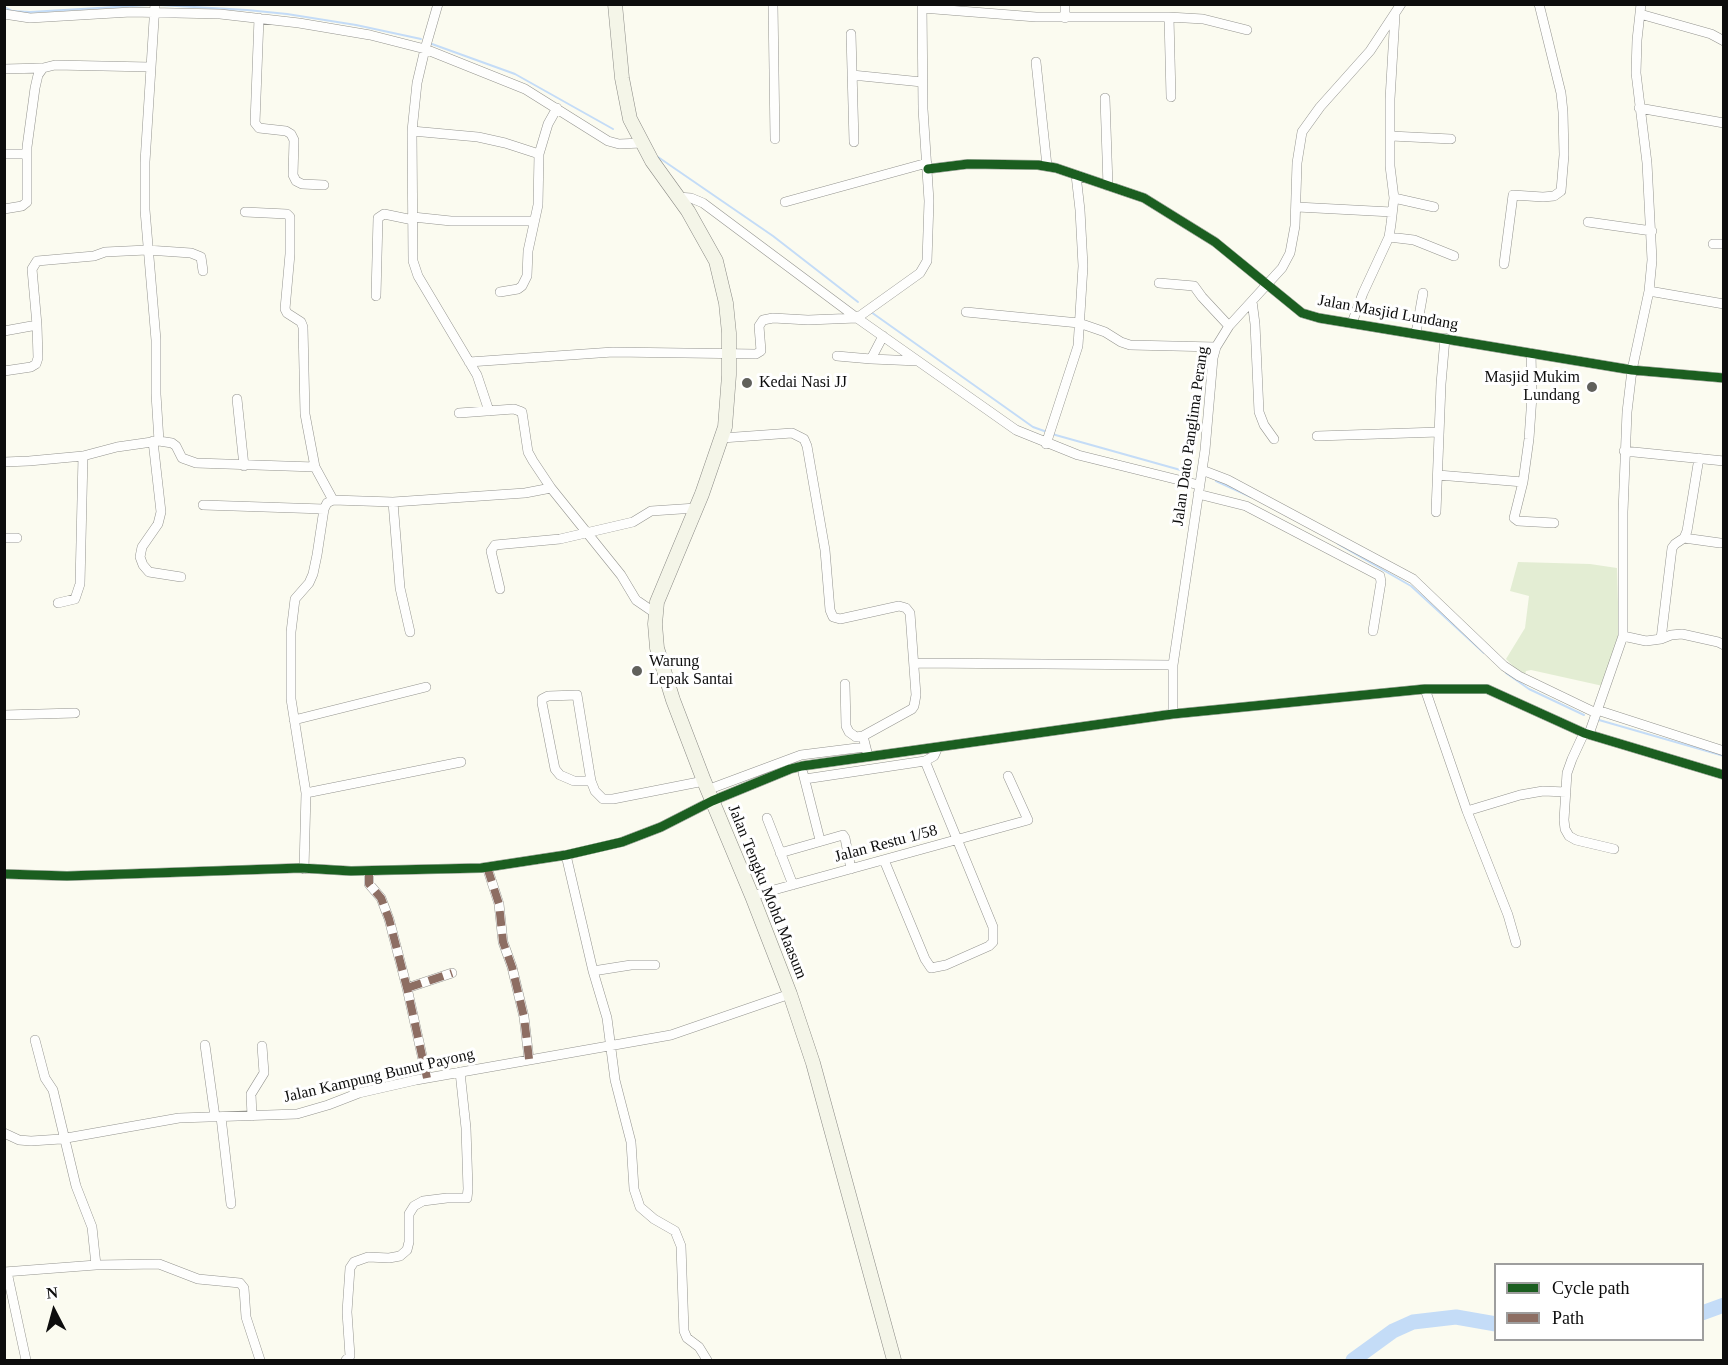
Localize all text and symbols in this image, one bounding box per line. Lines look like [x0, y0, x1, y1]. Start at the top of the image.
street label: Jalan Masjid Lundang [1316, 291, 1460, 335]
street label: Jalan Dato Panglima Perang [1169, 345, 1213, 527]
place label: Masjid Mukim Lundang [1484, 368, 1580, 406]
place label: Kedai Nasi JJ [759, 373, 847, 393]
marker: Kedai Nasi JJ [740, 376, 754, 390]
marker: Masjid Mukim Lundang [1585, 380, 1599, 394]
place label: Warung Lepak Santai [649, 652, 733, 690]
marker: Warung Lepak Santai [630, 664, 644, 678]
street label: Jalan Tengku Mohd Maasum [723, 802, 811, 982]
street label: Jalan Restu 1/58 [832, 821, 940, 867]
street label: Jalan Kampung Bunut Payong [282, 1045, 476, 1107]
legend [1494, 1263, 1704, 1341]
text: Cycle path [1552, 1278, 1629, 1298]
north arrow [24, 1281, 84, 1341]
text: N [45, 1284, 59, 1302]
text: Path [1552, 1308, 1584, 1328]

